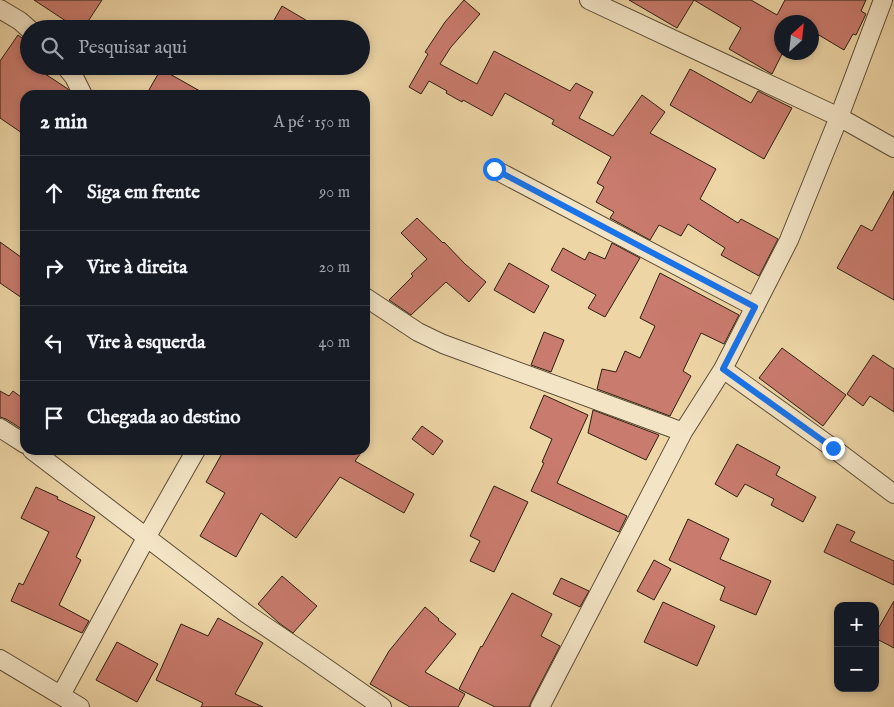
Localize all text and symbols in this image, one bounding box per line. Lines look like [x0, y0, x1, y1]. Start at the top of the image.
north arrow [774, 15, 819, 60]
search box [20, 20, 370, 75]
icon: search [38, 34, 66, 62]
text: Pesquisar aqui [78, 36, 187, 60]
text: 2 min [40, 109, 87, 136]
text: A pé · 150 m [274, 113, 350, 133]
route start [483, 158, 506, 181]
icon: ahead [40, 179, 68, 207]
text: Siga em frente [87, 181, 200, 205]
text: 90 m [319, 183, 350, 203]
icon: right [40, 254, 68, 282]
text: Vire à direita [87, 256, 187, 280]
text: 20 m [319, 258, 350, 278]
icon: left [40, 329, 68, 357]
text: Vire à esquerda [87, 331, 205, 355]
text: 40 m [318, 333, 350, 353]
icon: arrive [40, 404, 68, 432]
text: Chegada ao destino [87, 406, 240, 430]
route end [822, 437, 845, 460]
map controls [834, 602, 879, 692]
button: + [834, 602, 879, 647]
button: − [834, 647, 879, 692]

